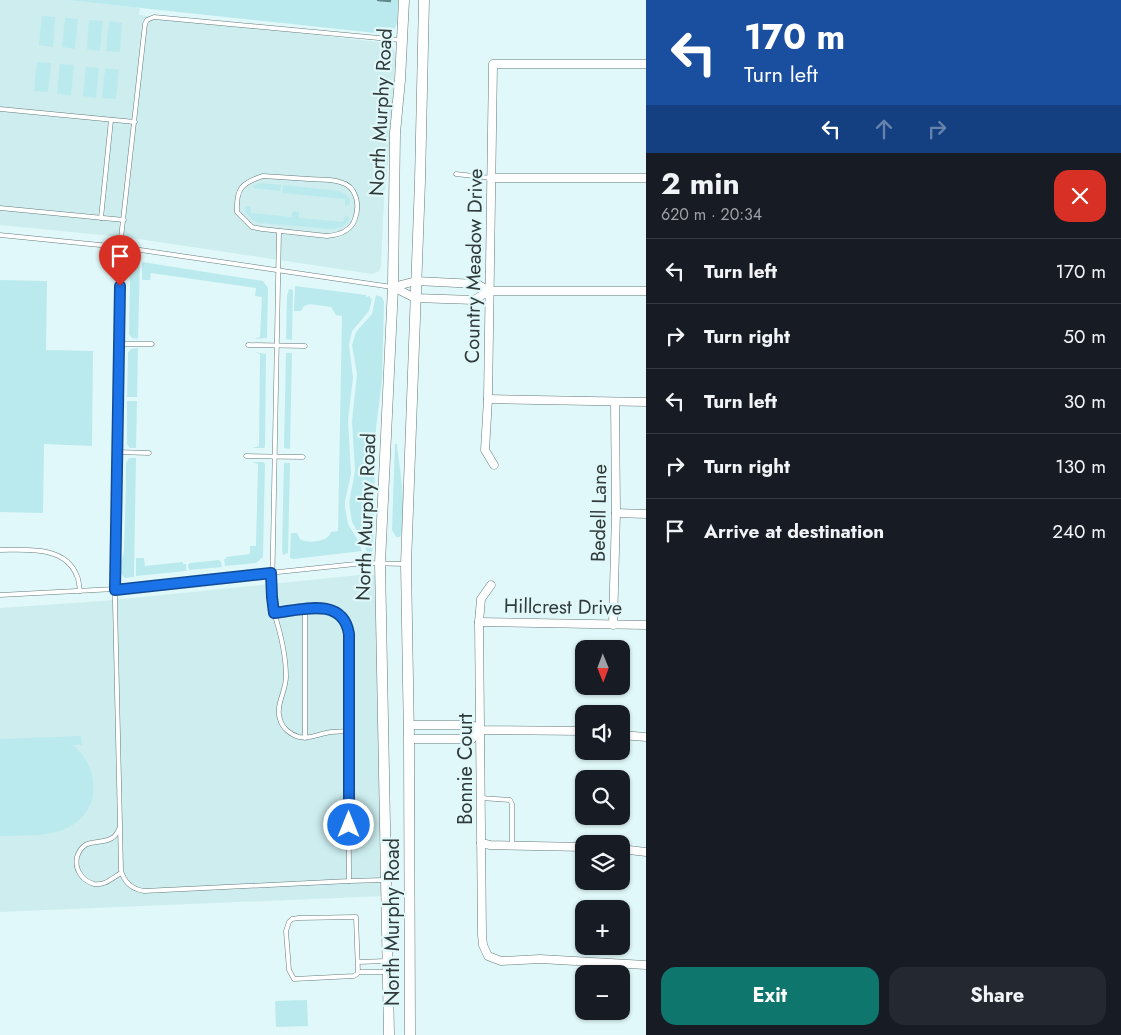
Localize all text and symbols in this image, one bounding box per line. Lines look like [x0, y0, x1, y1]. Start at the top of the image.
text: 170 m [744, 12, 845, 62]
icon: left [661, 20, 726, 85]
street label: North Murphy Road [362, 27, 400, 197]
text: Turn left [744, 58, 818, 90]
icon: left [817, 115, 845, 143]
icon: ahead [870, 115, 898, 143]
icon: right [923, 115, 951, 143]
text: 2 min [661, 162, 740, 205]
street label: Country Meadow Drive [458, 168, 490, 364]
button: close [1054, 170, 1106, 222]
text: 620 m · 20:34 [661, 203, 762, 226]
pin [99, 235, 141, 286]
icon: arrive [106, 242, 134, 270]
icon: left [661, 257, 689, 285]
text: Turn left [704, 258, 777, 285]
text: 170 m [1056, 258, 1106, 285]
icon: right [661, 322, 689, 350]
text: Turn right [704, 323, 790, 350]
text: 50 m [1063, 323, 1106, 350]
icon: left [661, 387, 689, 415]
text: Turn left [704, 388, 777, 415]
text: 30 m [1064, 388, 1106, 415]
street label: North Murphy Road [349, 433, 383, 601]
icon: right [661, 452, 689, 480]
text: Turn right [704, 453, 790, 480]
text: 130 m [1055, 453, 1106, 480]
street label: Bedell Lane [584, 464, 614, 562]
icon: arrive [661, 517, 689, 545]
text: Arrive at destination [704, 518, 884, 545]
text: 240 m [1052, 518, 1106, 545]
street label: Hillcrest Drive [504, 591, 622, 623]
north arrow [575, 640, 630, 695]
map controls [575, 640, 630, 1020]
button: sound [575, 705, 630, 760]
street label: Bonnie Court [451, 713, 480, 825]
button: search [575, 770, 630, 825]
position arrow [322, 798, 374, 850]
button: layers [575, 835, 630, 890]
street label: North Murphy Road [378, 838, 407, 1006]
button: + [575, 900, 630, 955]
button: − [575, 965, 630, 1020]
button: Exit [661, 967, 879, 1025]
button: Share [889, 967, 1106, 1025]

